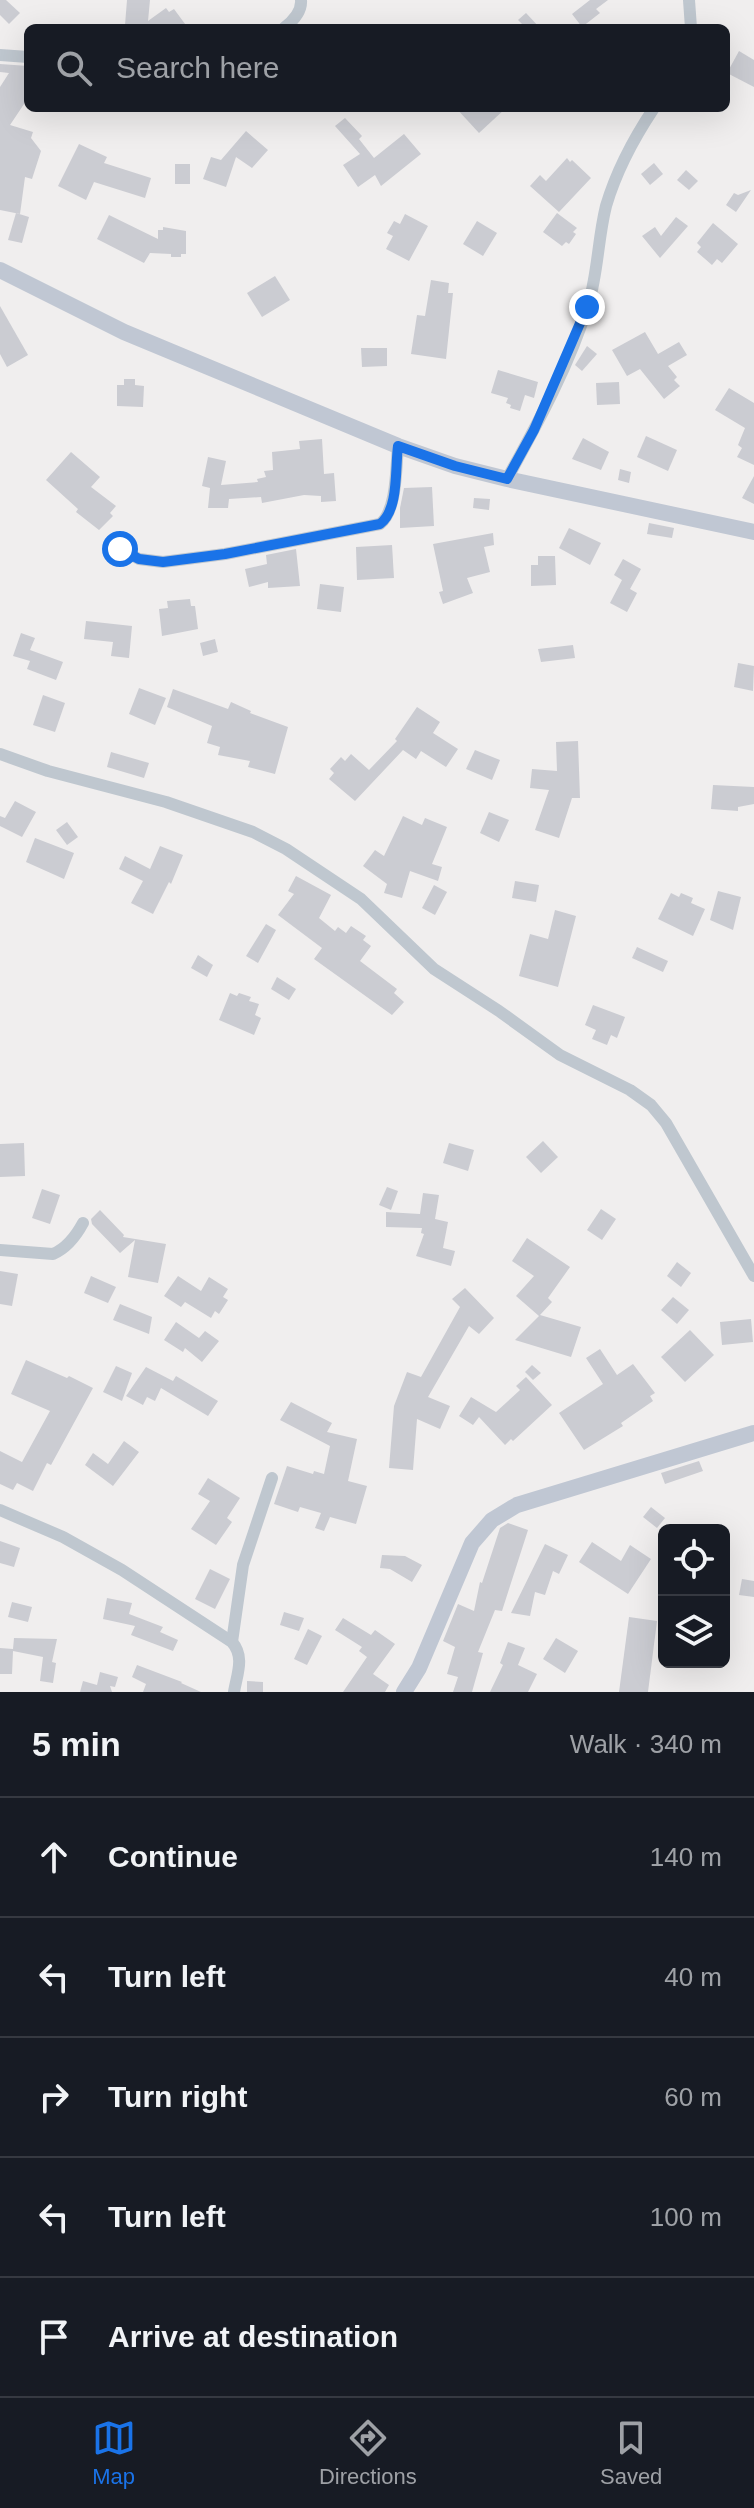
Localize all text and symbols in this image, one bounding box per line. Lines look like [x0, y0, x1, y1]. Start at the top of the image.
search box [24, 24, 730, 112]
icon: search [52, 46, 96, 90]
text: Search here [116, 51, 279, 84]
route end [569, 289, 605, 325]
route start [102, 531, 138, 567]
map controls [658, 1524, 730, 1668]
button: locate [658, 1524, 730, 1596]
button: layers [658, 1596, 730, 1668]
text: 5 min [32, 1725, 121, 1763]
text: Walk · 340 m [570, 1729, 722, 1759]
icon: ahead [32, 1835, 76, 1879]
text: Continue [108, 1840, 238, 1873]
text: 140 m [650, 1842, 722, 1872]
icon: left [32, 1955, 76, 1999]
text: Turn left [108, 1960, 226, 1993]
text: 40 m [664, 1962, 722, 1992]
icon: right [32, 2075, 76, 2119]
text: Turn right [108, 2080, 247, 2113]
text: 60 m [664, 2082, 722, 2112]
icon: left [32, 2195, 76, 2239]
text: Turn left [108, 2200, 226, 2233]
text: 100 m [650, 2202, 722, 2232]
icon: arrive [32, 2315, 76, 2359]
text: Arrive at destination [108, 2320, 398, 2353]
tab: Map [92, 2416, 136, 2490]
tab: Directions [319, 2416, 417, 2490]
tab: Saved [600, 2416, 662, 2490]

